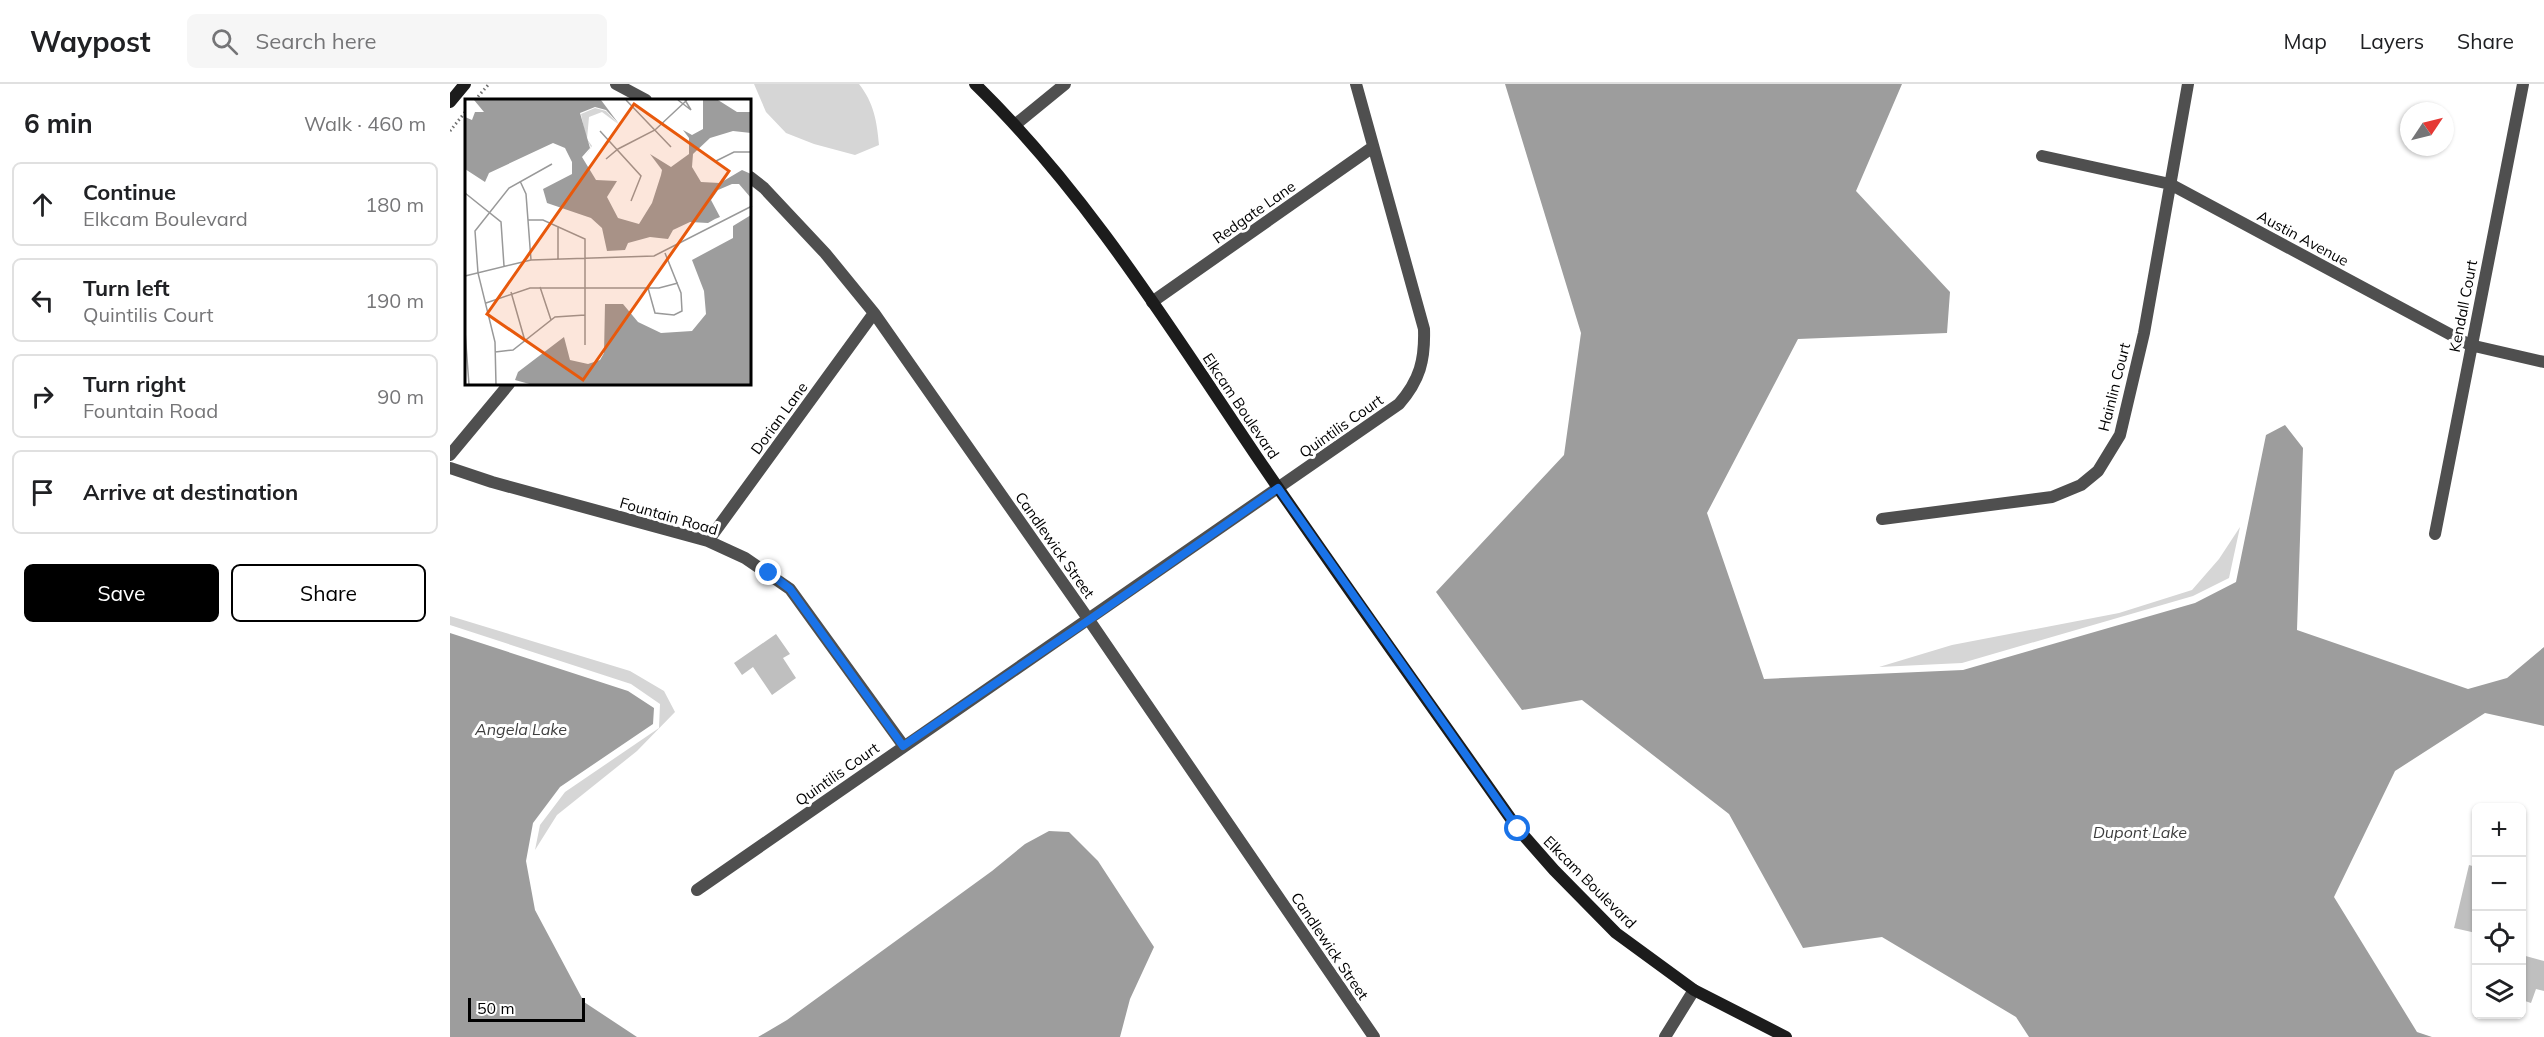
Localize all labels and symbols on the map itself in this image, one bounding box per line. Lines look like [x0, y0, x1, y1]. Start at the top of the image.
inset map [465, 99, 752, 386]
north arrow [2400, 102, 2454, 156]
street label: Redgate Lane [1209, 176, 1299, 248]
street label: Austin Avenue [2254, 206, 2352, 270]
street label: Kendall Court [2445, 258, 2481, 354]
street label: Hainlin Court [2094, 341, 2134, 433]
street label: Elkcam Boulevard [1199, 349, 1283, 463]
street label: Dorian Lane [746, 378, 812, 458]
street label: Quintilis Court [1295, 390, 1387, 462]
street label: Candlewick Street [1011, 488, 1099, 602]
street label: Fountain Road [618, 493, 720, 539]
route end [755, 559, 781, 585]
water label: Angela Lake [474, 719, 567, 739]
street label: Quintilis Court [791, 738, 883, 810]
route start [1504, 815, 1530, 841]
water label: Dupont Lake [2093, 822, 2187, 842]
street label: Elkcam Boulevard [1540, 832, 1640, 932]
street label: Candlewick Street [1287, 889, 1373, 1003]
scale bar [468, 995, 585, 1022]

